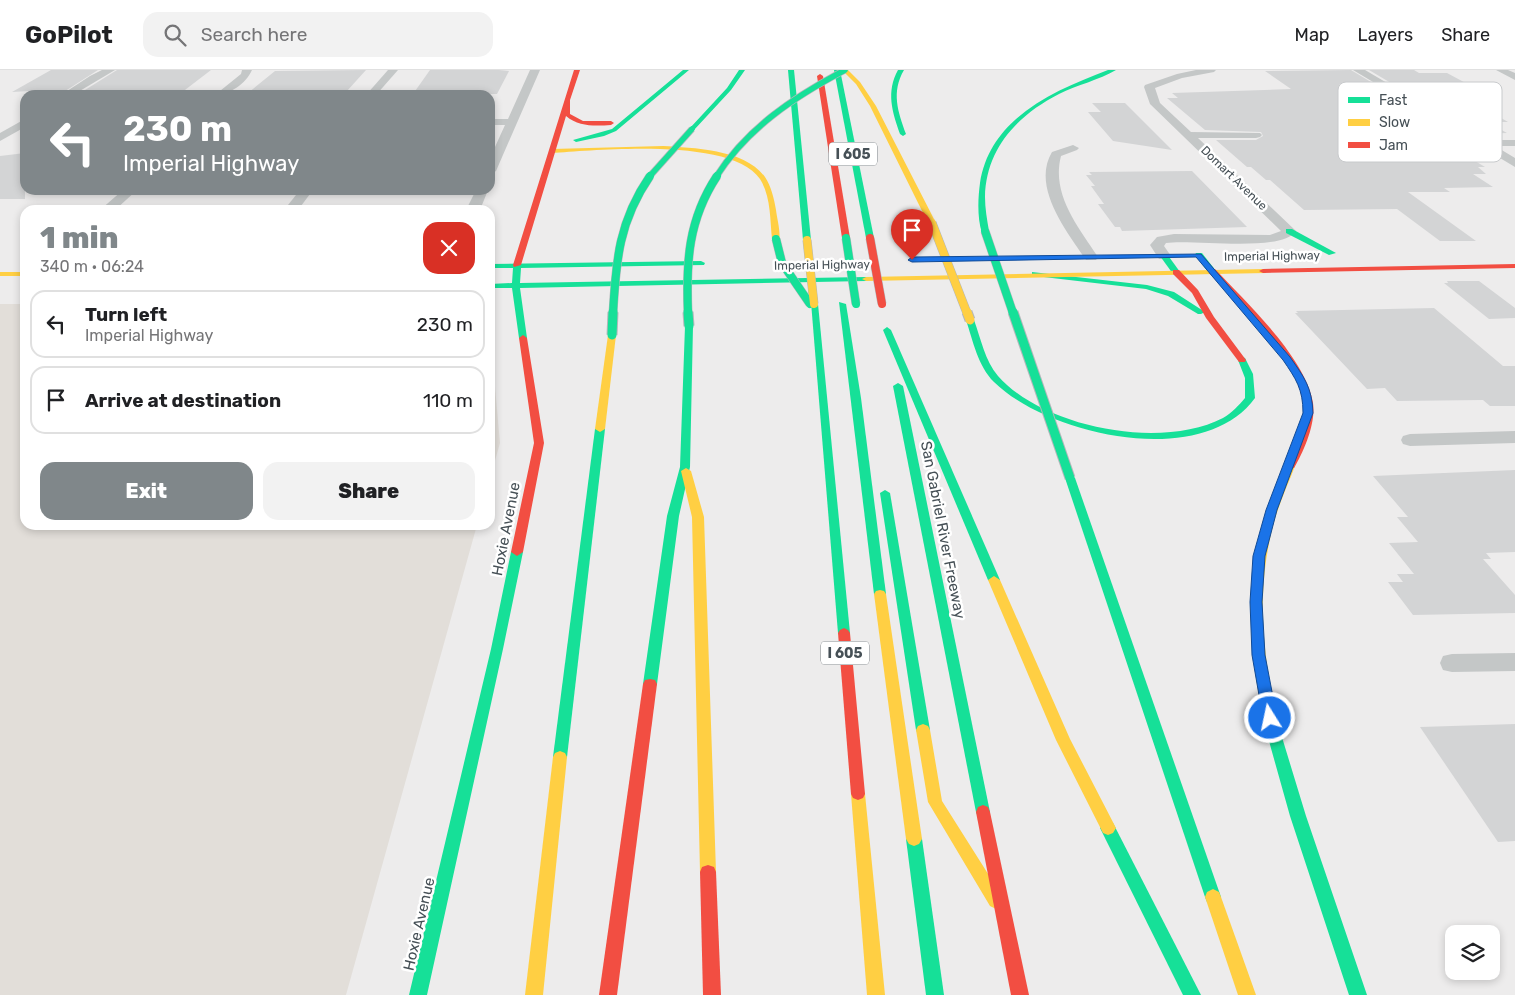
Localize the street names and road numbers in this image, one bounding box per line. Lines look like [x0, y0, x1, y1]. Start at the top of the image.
road number: I 605 [829, 142, 877, 166]
street label: Domart Avenue [1198, 143, 1270, 213]
street label: Imperial Highway [1224, 248, 1321, 264]
street label: Imperial Highway [774, 257, 871, 273]
street label: San Gabriel River Freeway [917, 440, 969, 620]
street label: Hoxie Avenue [488, 481, 524, 577]
road number: I 605 [821, 642, 869, 664]
street label: Hoxie Avenue [400, 876, 438, 972]

